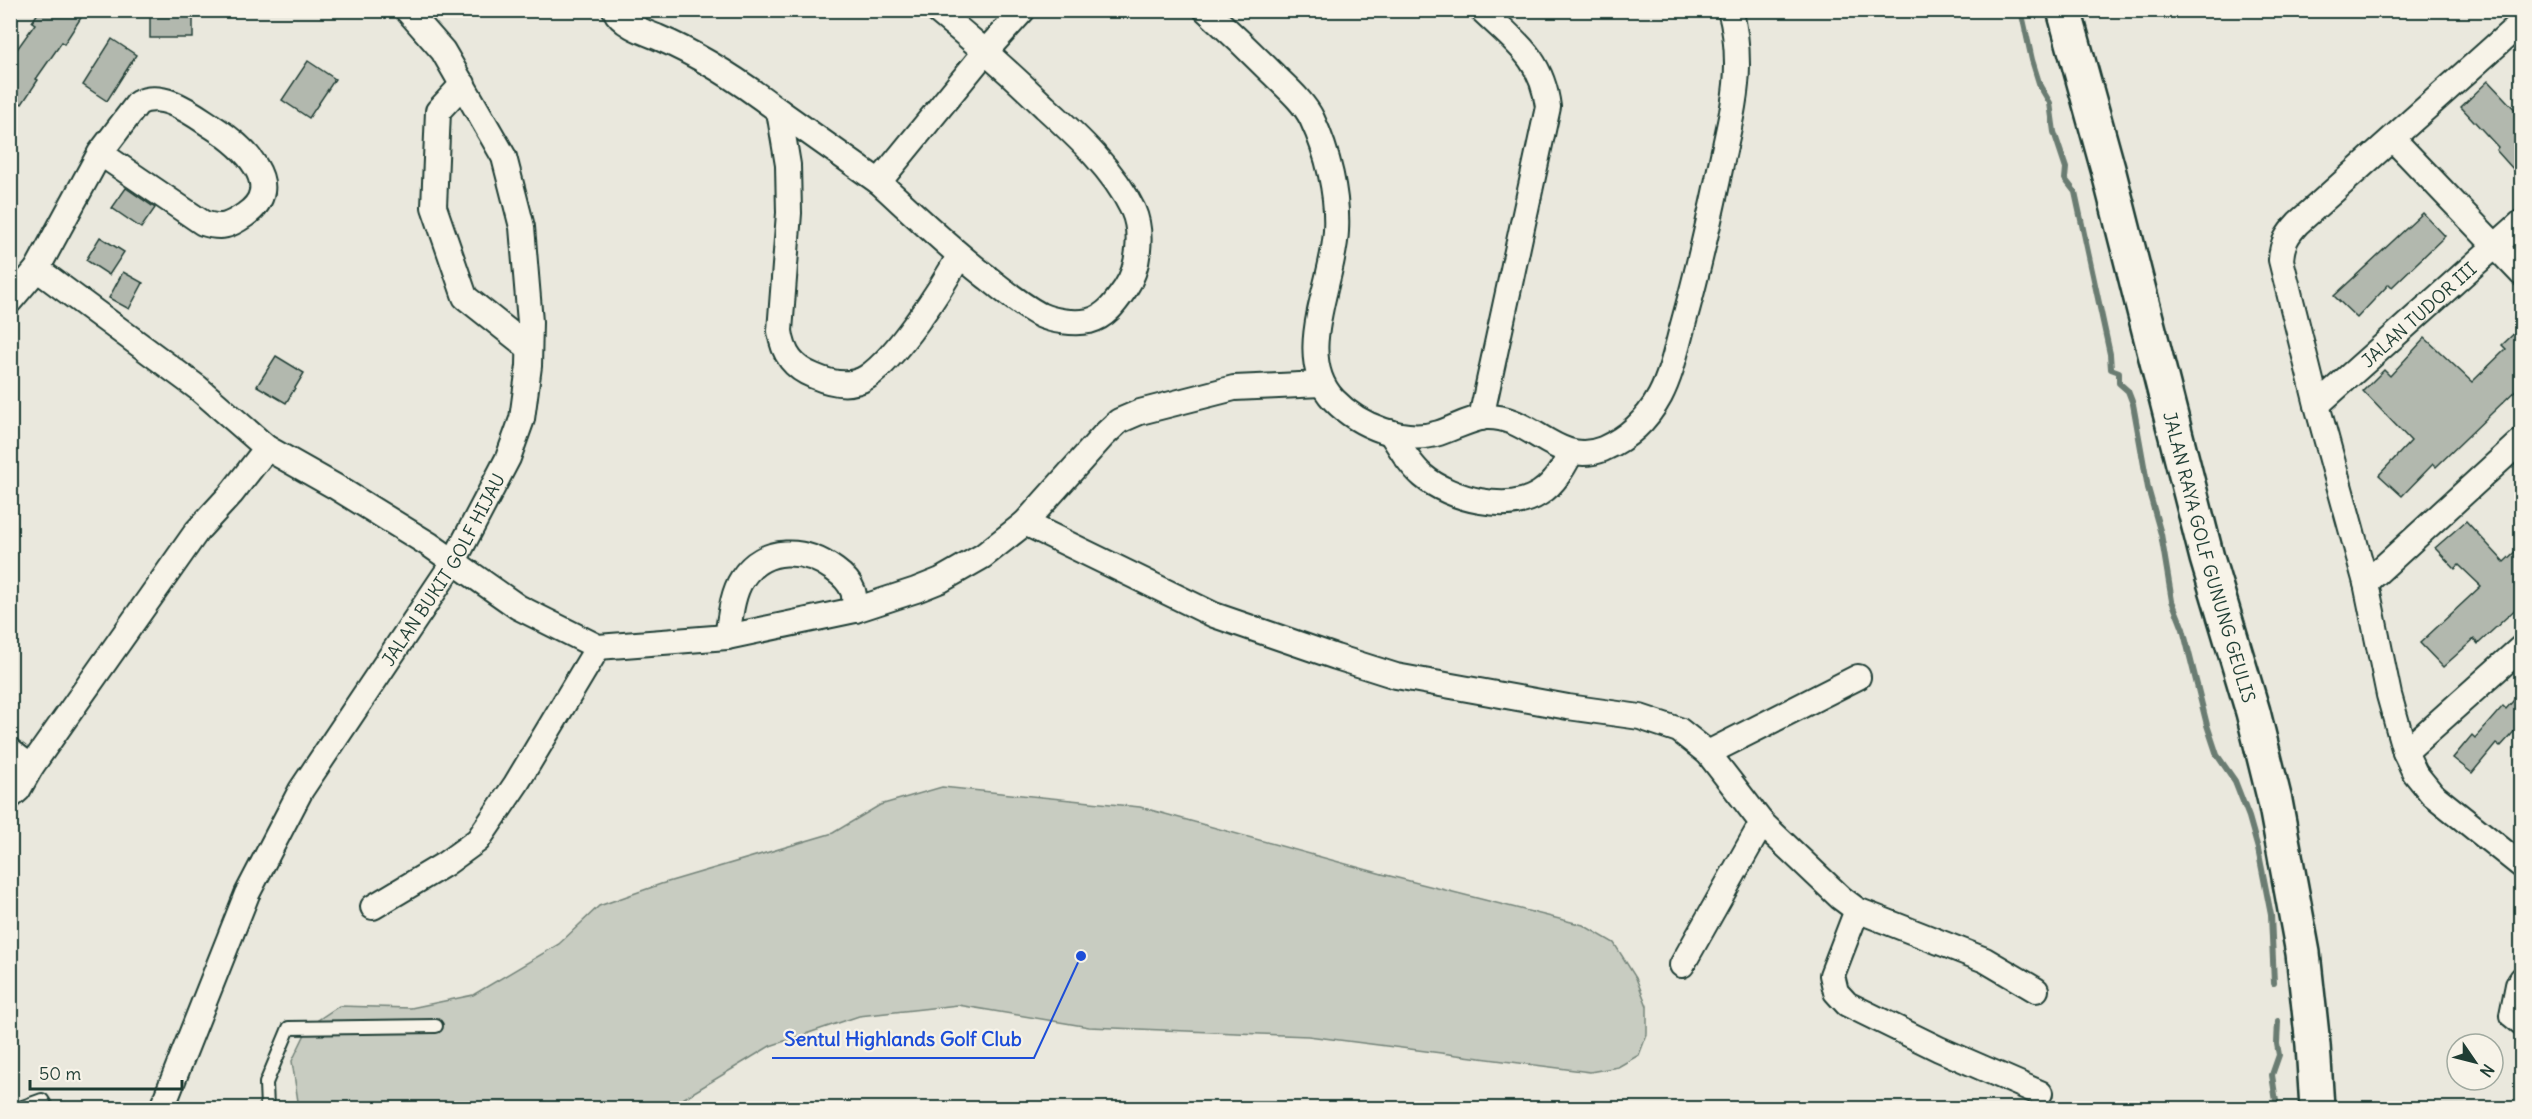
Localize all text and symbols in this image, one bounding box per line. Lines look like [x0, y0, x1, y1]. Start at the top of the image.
street label: JALAN TUDOR III [2356, 257, 2481, 372]
street label: JALAN RAYA GOLF GUNUNG GEULIS [2159, 409, 2261, 705]
street label: JALAN BUKIT GOLF HIJAU [376, 469, 510, 670]
callout: Sentul Highlands Golf Club [772, 1020, 1034, 1058]
text: Sentul Highlands Golf Club [784, 1026, 1022, 1051]
north arrow [2445, 1032, 2505, 1092]
scale bar [30, 1053, 182, 1091]
text: N [2476, 1060, 2499, 1081]
text: 50 m [39, 1062, 81, 1085]

